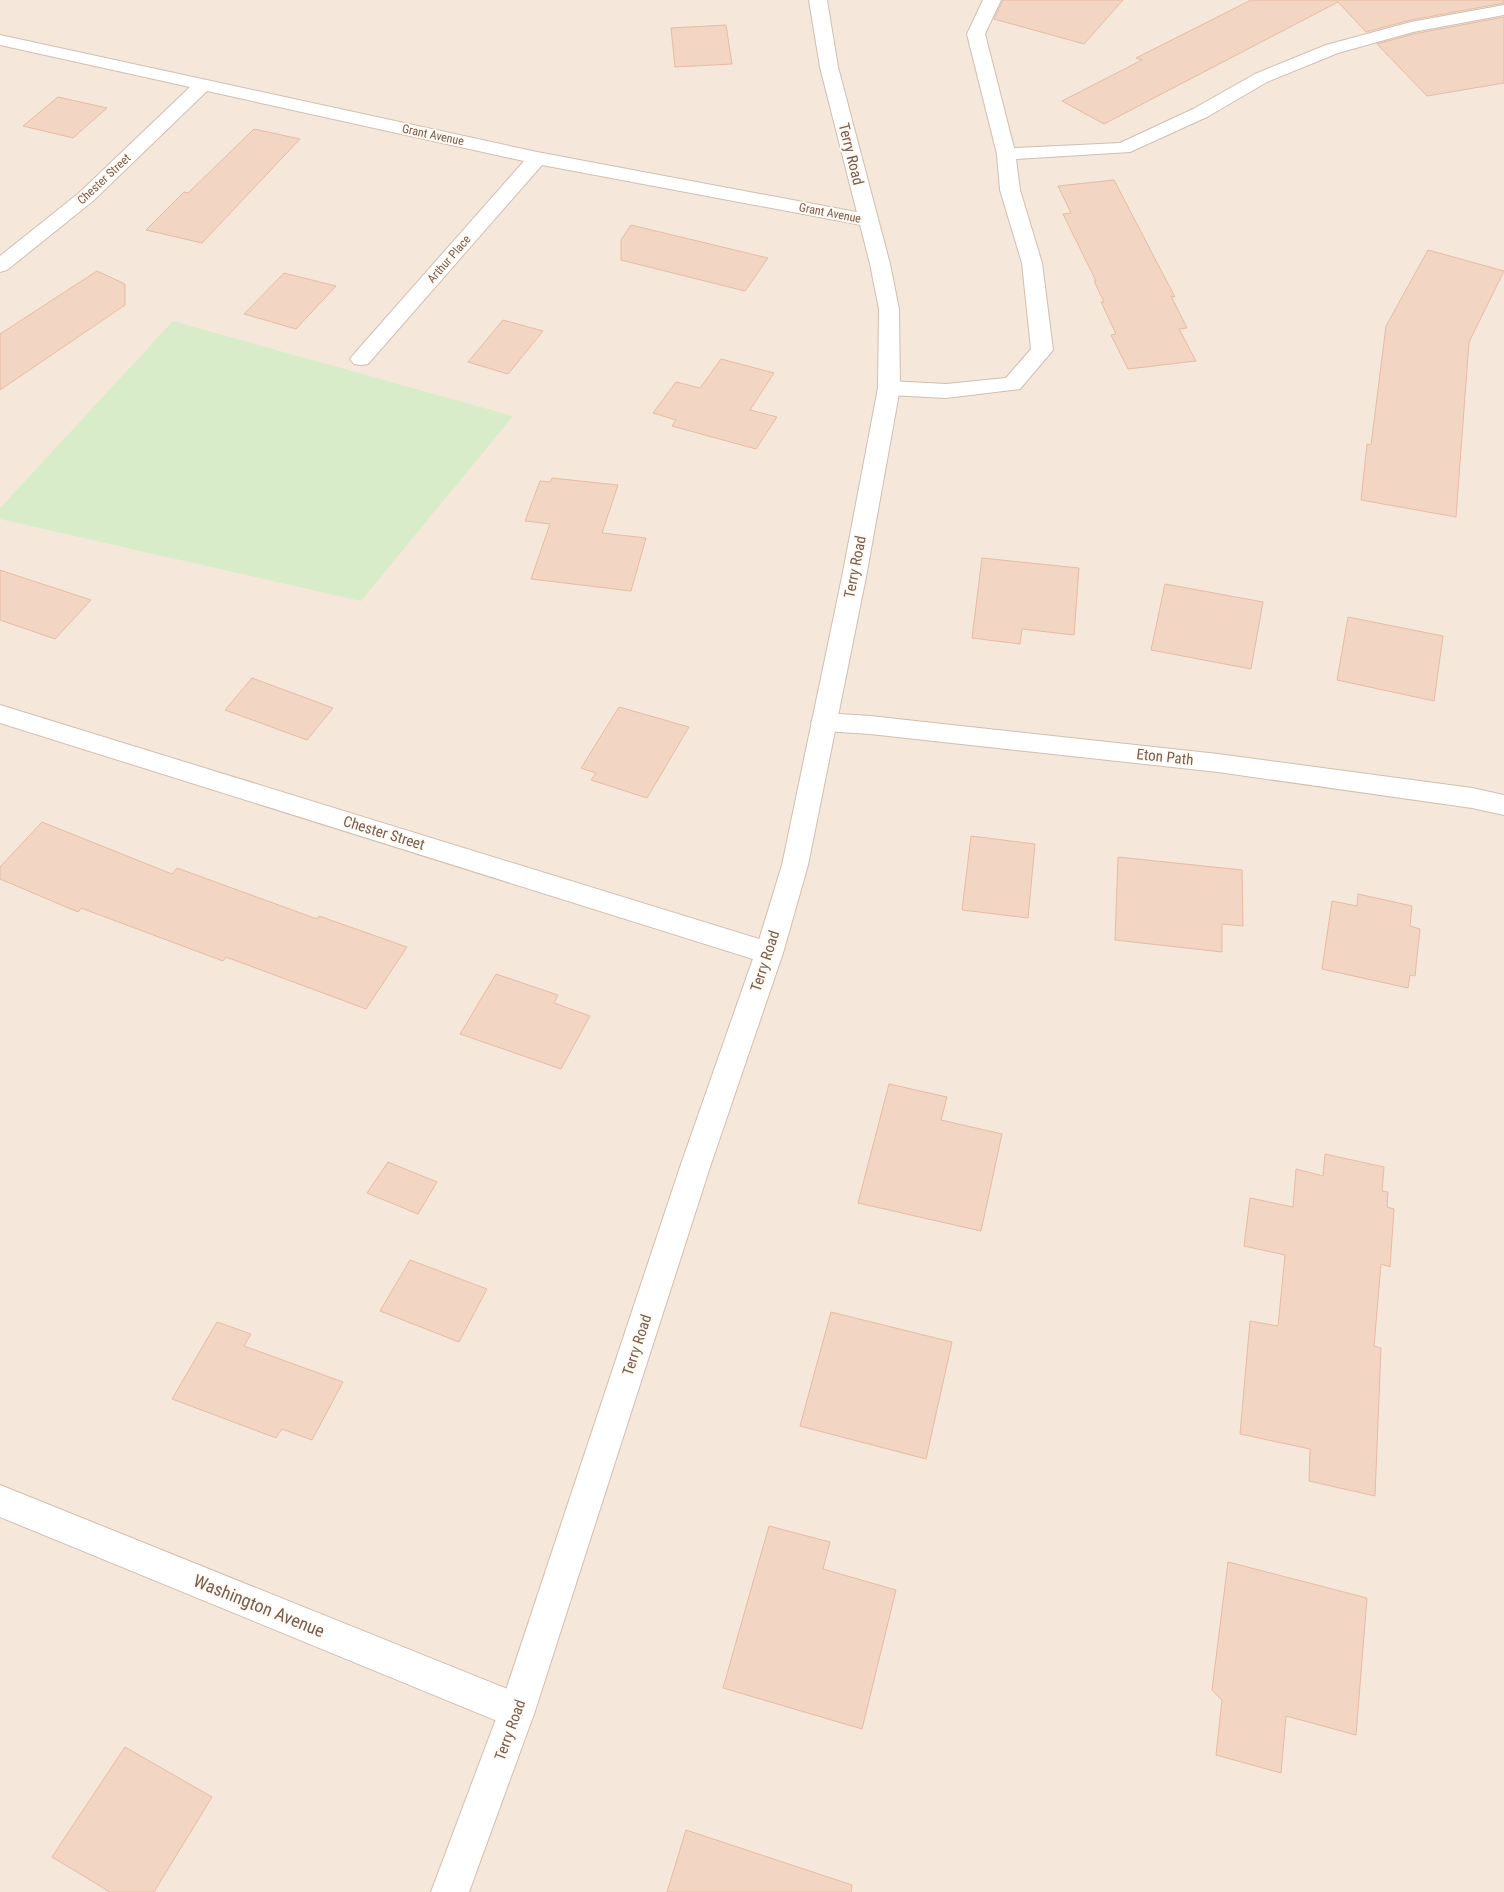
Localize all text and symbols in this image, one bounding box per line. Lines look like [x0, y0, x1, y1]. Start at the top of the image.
street label: Terry Road [835, 121, 867, 187]
street label: Grant Avenue [401, 122, 466, 148]
street label: Chester Street [75, 151, 134, 207]
street label: Grant Avenue [798, 200, 863, 226]
street label: Arthur Place [424, 232, 474, 286]
street label: Terry Road [840, 534, 870, 600]
street label: Eton Path [1136, 745, 1194, 769]
street label: Chester Street [341, 812, 427, 854]
street label: Terry Road [747, 928, 783, 994]
street label: Terry Road [619, 1312, 655, 1378]
street label: Washington Avenue [191, 1570, 328, 1641]
street label: Terry Road [491, 1697, 529, 1763]

